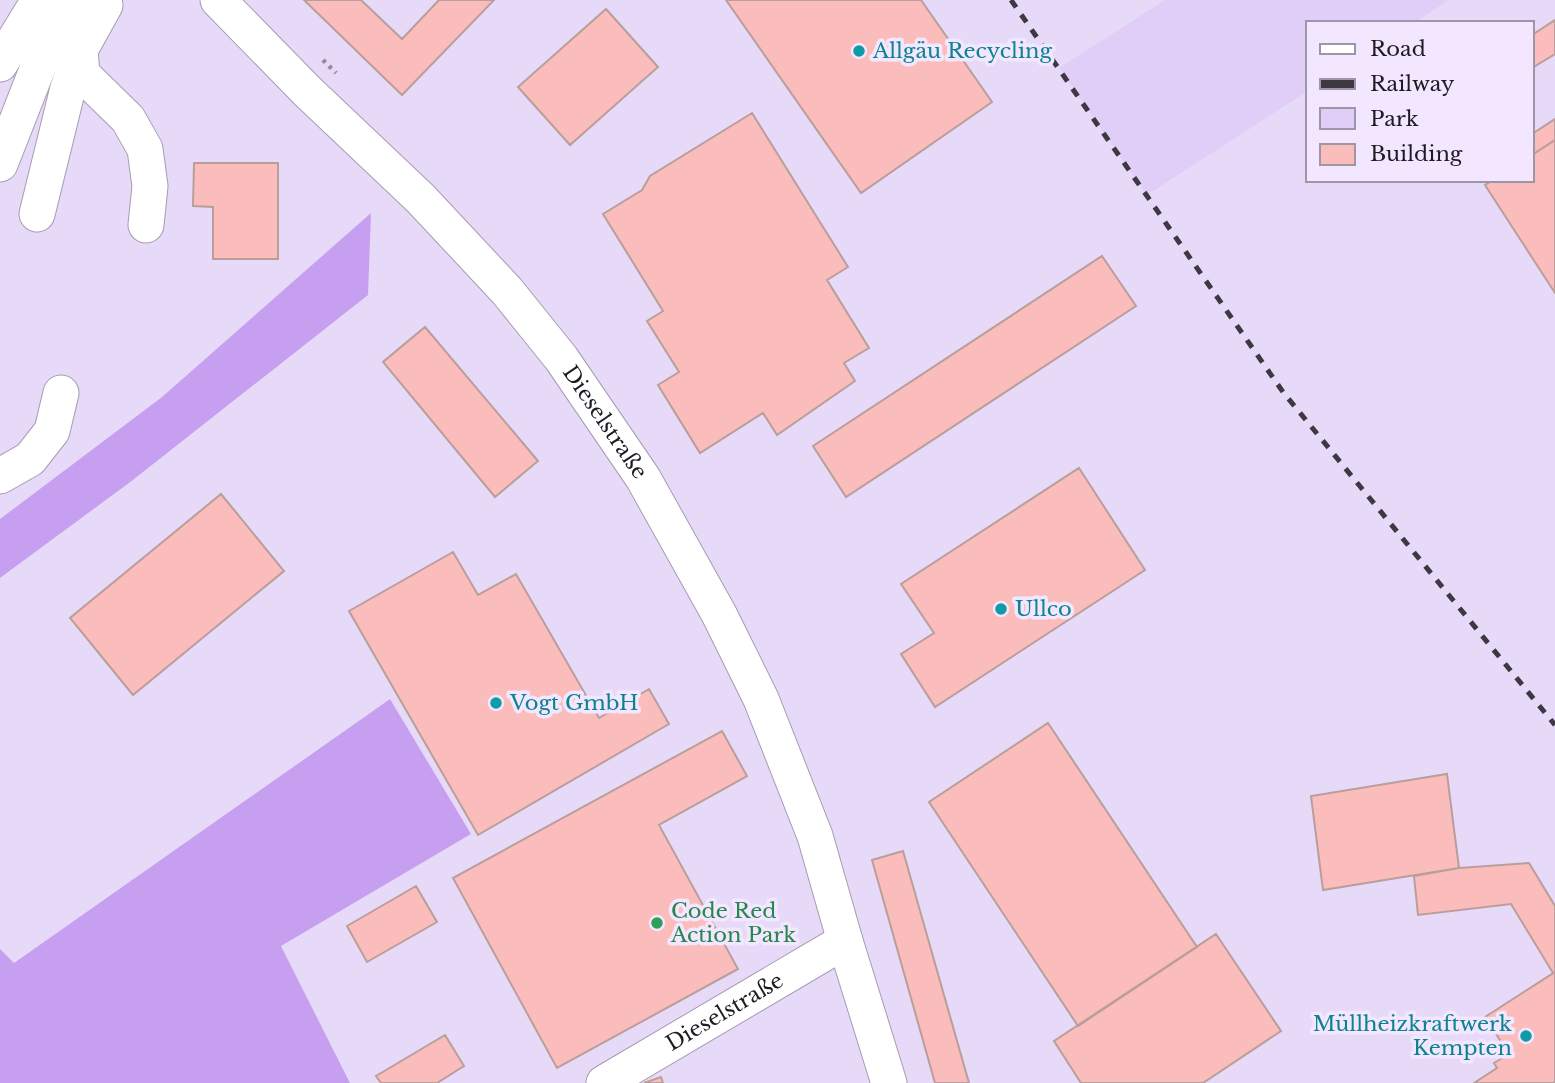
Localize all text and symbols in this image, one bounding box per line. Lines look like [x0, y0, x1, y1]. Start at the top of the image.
legend [1306, 21, 1534, 182]
text: Road [1370, 36, 1426, 62]
place label: Allgäu Recycling [872, 38, 1053, 64]
marker: Allgäu Recycling [851, 43, 867, 59]
text: Railway [1370, 71, 1455, 97]
text: Park [1370, 106, 1419, 132]
text: Building [1370, 141, 1463, 167]
street label: Dieselstraße [557, 360, 653, 484]
place label: Ullco [1015, 596, 1072, 622]
marker: Ullco [993, 601, 1009, 617]
place label: Vogt GmbH [509, 690, 638, 716]
marker: Vogt GmbH [488, 695, 504, 711]
place label: Code Red Action Park [670, 898, 796, 948]
marker: Code Red Action Park [649, 915, 665, 931]
street label: Dieselstraße [661, 967, 788, 1057]
place label: Müllheizkraftwerk Kempten [1313, 1011, 1512, 1061]
marker: Müllheizkraftwerk Kempten [1518, 1028, 1534, 1044]

